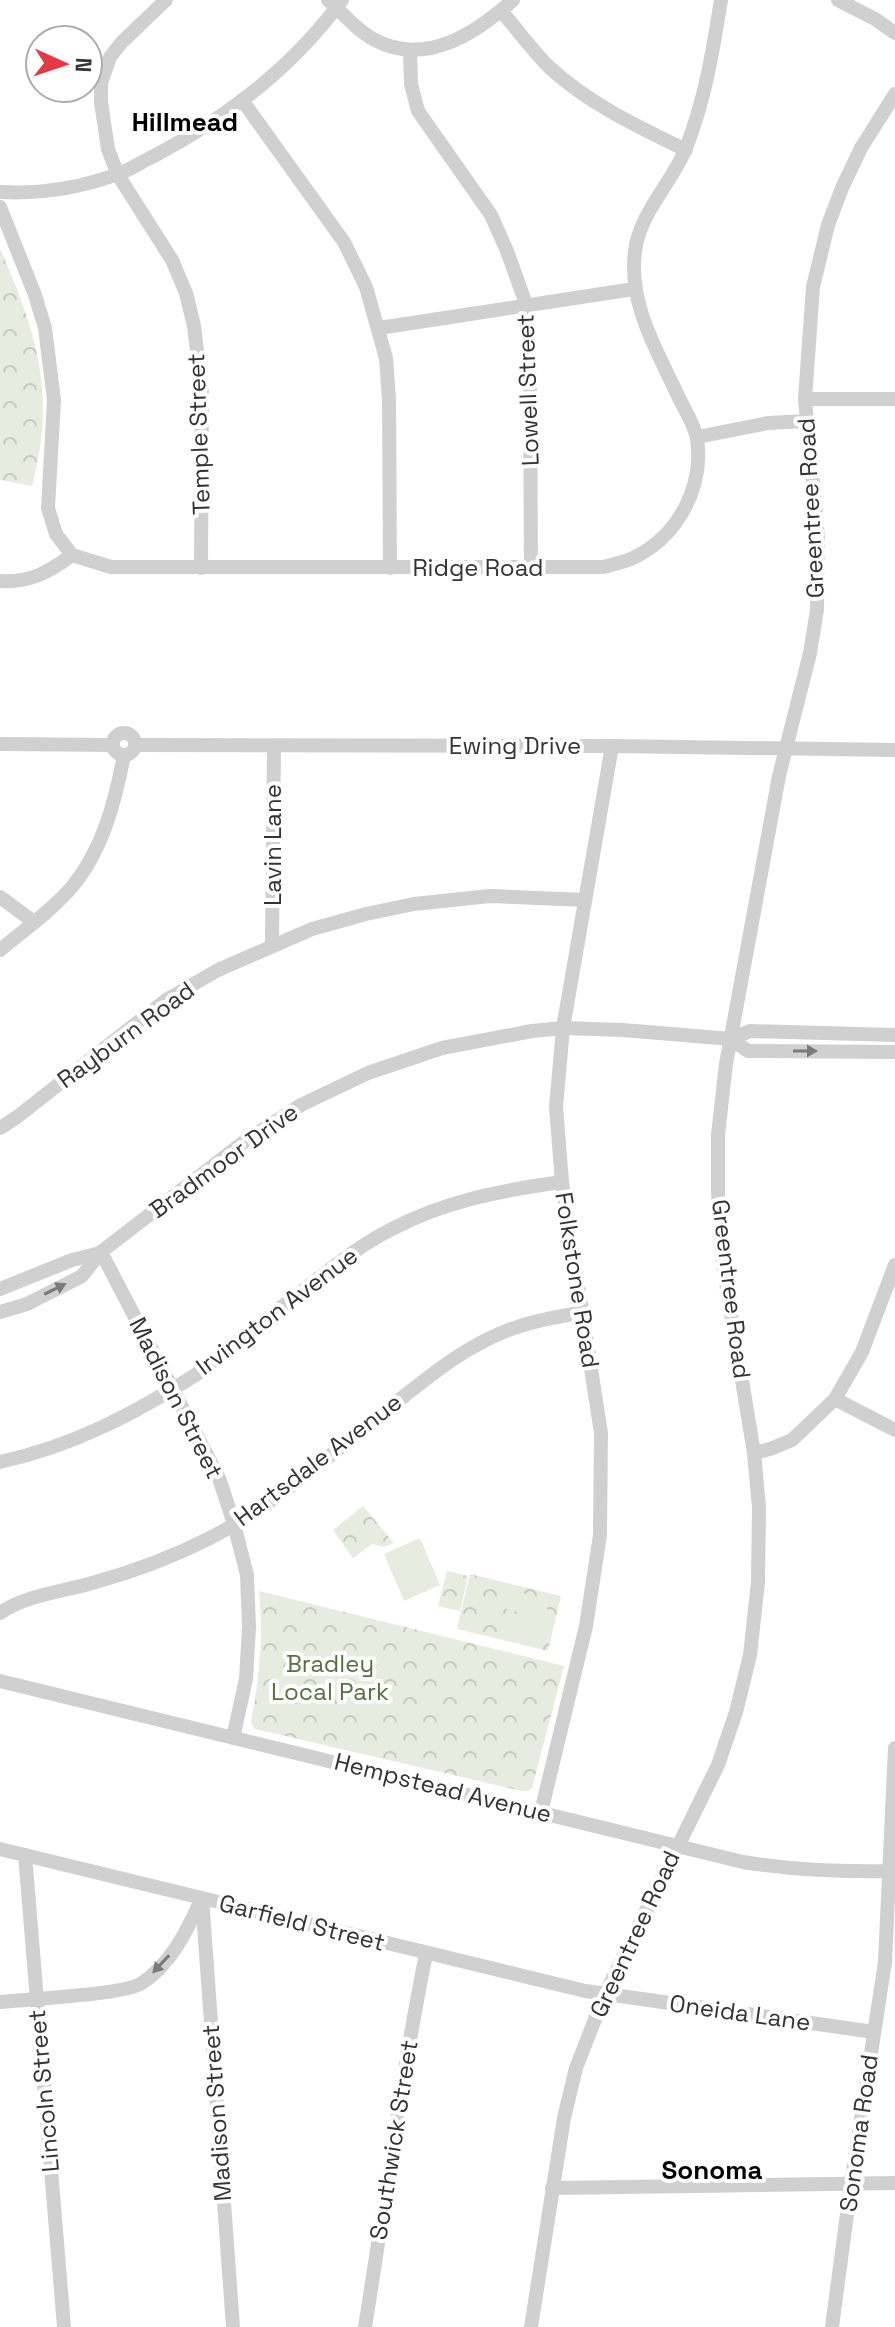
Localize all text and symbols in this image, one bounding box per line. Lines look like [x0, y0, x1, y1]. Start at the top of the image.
north arrow [24, 24, 104, 104]
text: N [70, 57, 98, 73]
district label: Hillmead [132, 105, 238, 139]
street label: Lowell Street [509, 313, 546, 467]
street label: Temple Street [180, 353, 217, 515]
street label: Greentree Road [790, 417, 831, 599]
street label: Ridge Road [412, 552, 544, 583]
street label: Ewing Drive [449, 730, 581, 761]
street label: Lavin Lane [257, 784, 288, 906]
street label: Rayburn Road [51, 974, 200, 1095]
one-way arrow [793, 1045, 818, 1057]
street label: Bradmoor Drive [143, 1096, 304, 1225]
street label: Folkstone Road [548, 1190, 607, 1370]
street label: Greentree Road [705, 1198, 758, 1380]
street label: Irvington Avenue [190, 1240, 364, 1382]
one-way arrow [44, 1283, 67, 1296]
street label: Madison Street [122, 1312, 230, 1484]
street label: Hartsdale Avenue [228, 1386, 408, 1533]
park label: Bradley Local Park [271, 1648, 389, 1707]
street label: Hempstead Avenue [331, 1746, 555, 1830]
street label: Greentree Road [582, 1845, 687, 2022]
street label: Garfield Street [216, 1887, 388, 1958]
one-way arrow [153, 1954, 171, 1973]
street label: Oneida Lane [668, 1987, 813, 2038]
street label: Lincoln Street [21, 2009, 66, 2174]
street label: Madison Street [195, 2024, 238, 2203]
street label: Southwick Street [362, 2038, 425, 2242]
street label: Sonoma Road [832, 2052, 885, 2214]
district label: Sonoma [662, 2153, 762, 2187]

